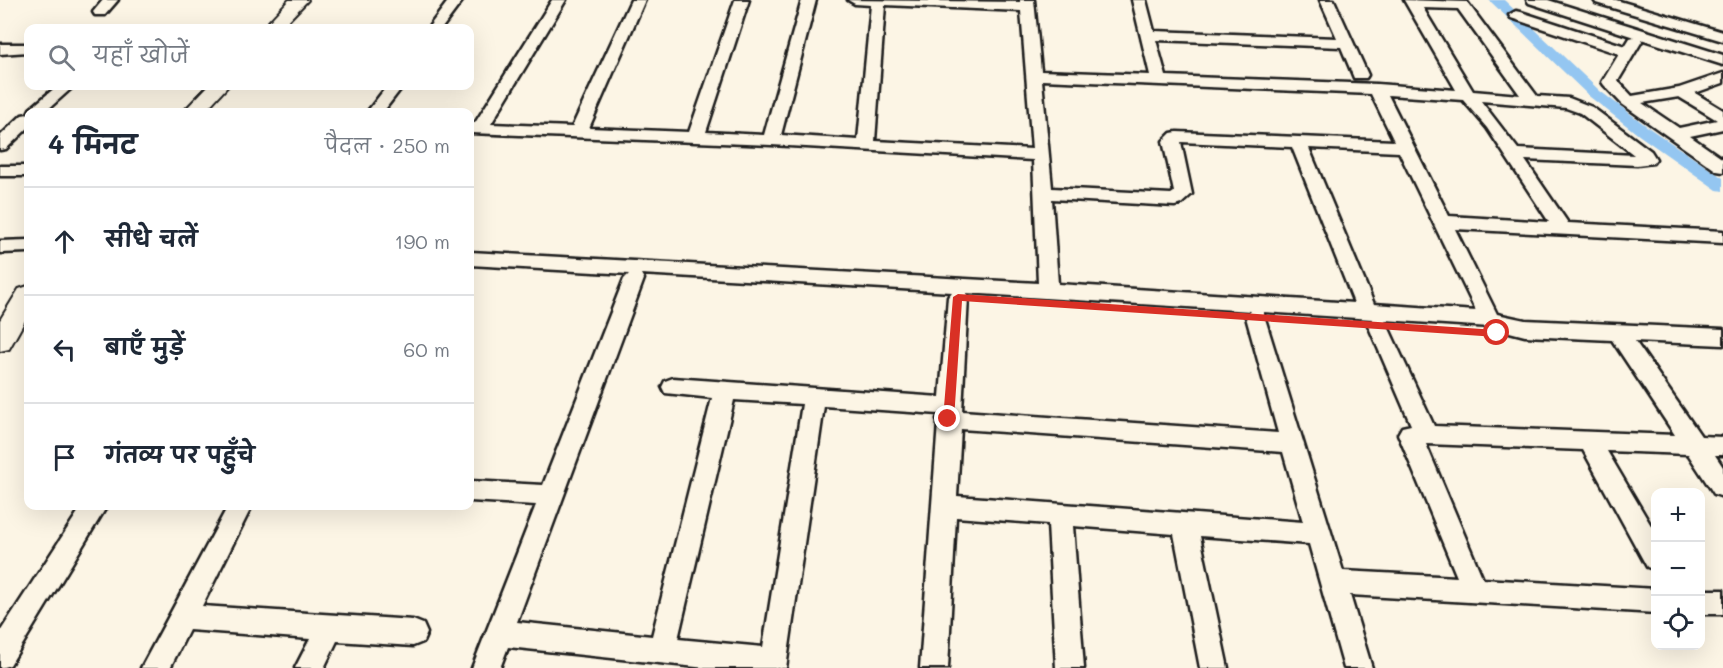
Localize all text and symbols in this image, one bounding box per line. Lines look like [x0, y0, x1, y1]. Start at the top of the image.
search box [24, 24, 474, 90]
text: यहाँ खोजें [93, 40, 189, 69]
icon: search [45, 41, 78, 74]
text: 4 मिनट [48, 127, 137, 161]
text: पैदल · 250 m [325, 132, 450, 158]
text: सीधे चलें [105, 224, 197, 253]
icon: ahead [48, 225, 81, 258]
text: 190 m [395, 228, 450, 254]
route start [1483, 319, 1509, 345]
text: बाएँ मुड़ें [105, 332, 185, 361]
icon: left [48, 333, 81, 366]
text: 60 m [403, 336, 450, 362]
route end [934, 405, 960, 431]
text: गंतव्य पर पहुँचे [105, 440, 255, 469]
icon: arrive [48, 441, 81, 474]
map controls [1651, 488, 1705, 650]
button: + [1651, 488, 1705, 542]
button: − [1651, 542, 1705, 596]
button: locate [1651, 596, 1705, 650]

